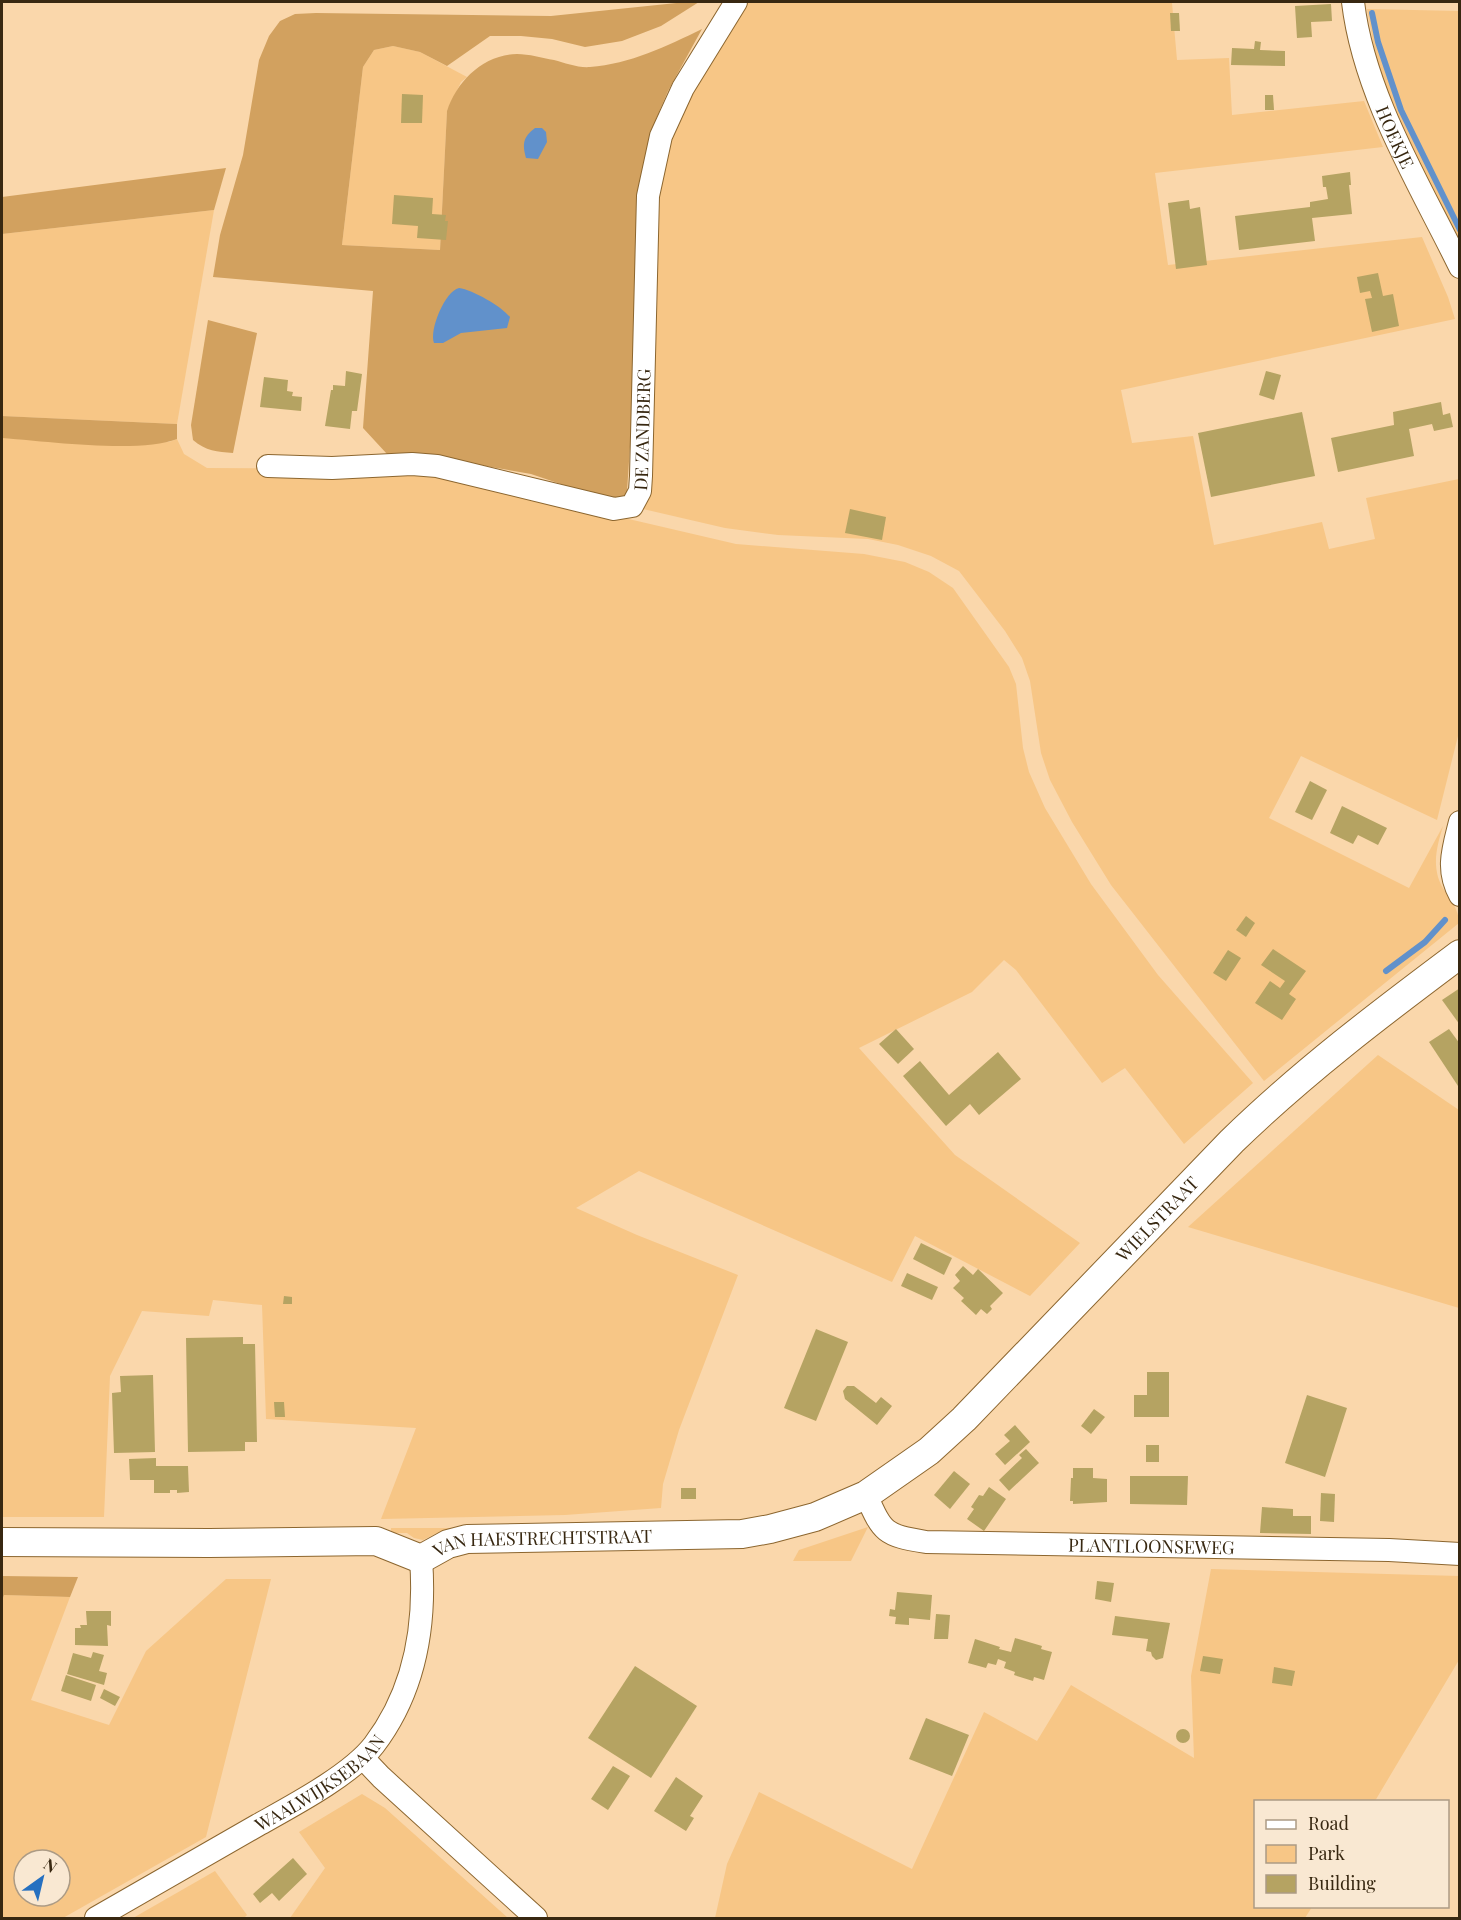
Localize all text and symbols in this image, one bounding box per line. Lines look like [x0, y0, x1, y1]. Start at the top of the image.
street label: HOEKJE [1371, 102, 1420, 172]
street label: DE ZANDBERG [628, 368, 656, 491]
street label: WIELSTRAAT [1110, 1171, 1204, 1267]
street label: VAN HAESTRECHTSTRAAT [428, 1524, 652, 1563]
street label: PLANTLOONSEWEG [1068, 1532, 1235, 1559]
street label: WAALWIJKSEBAAN [250, 1729, 390, 1837]
legend [1254, 1800, 1449, 1908]
text: Road [1308, 1811, 1349, 1835]
text: Park [1308, 1841, 1345, 1865]
north arrow [12, 1848, 72, 1908]
text: N [40, 1853, 62, 1877]
text: Building [1308, 1871, 1376, 1895]

